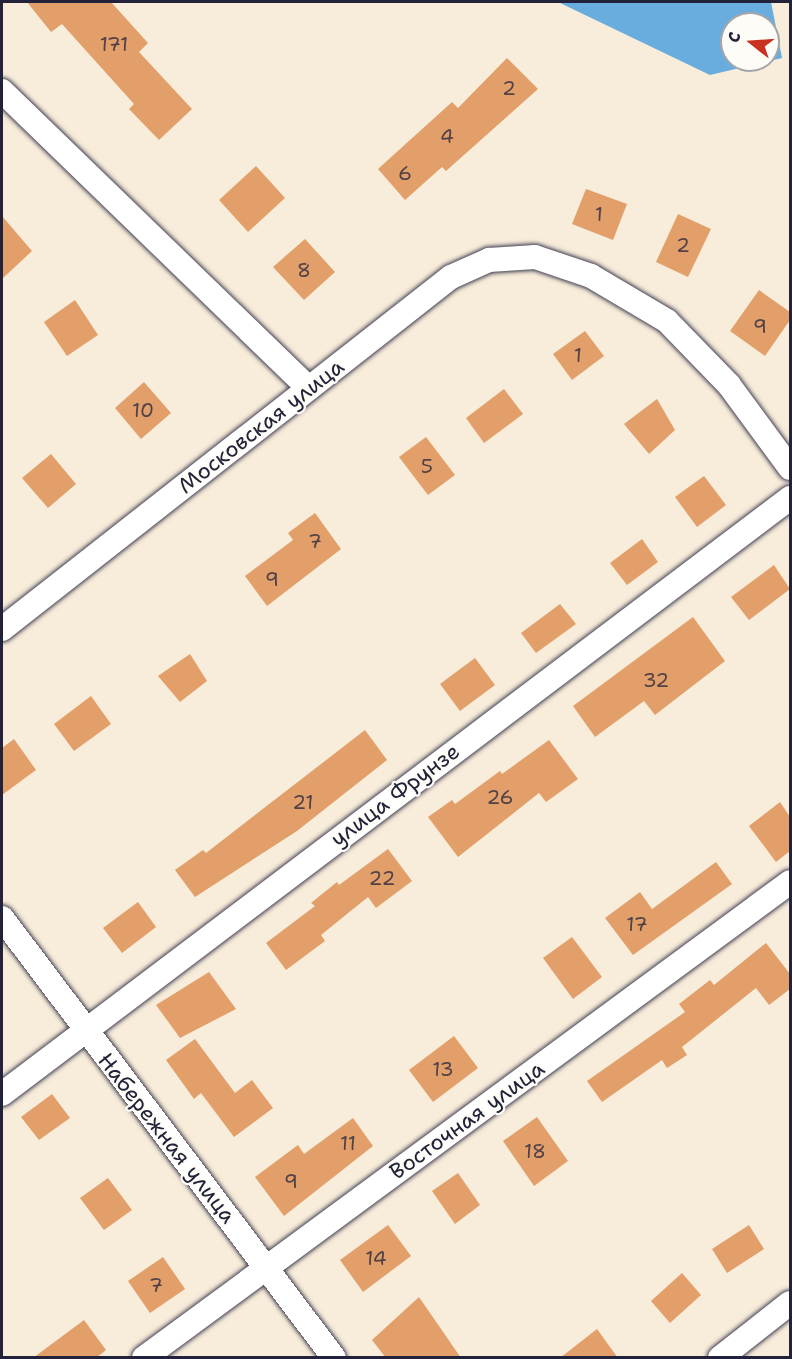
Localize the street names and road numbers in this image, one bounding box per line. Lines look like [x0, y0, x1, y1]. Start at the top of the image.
street label: Московская улица [173, 353, 349, 499]
street label: улица Фрунзе [325, 738, 465, 852]
street label: Набережная улица [92, 1048, 242, 1228]
street label: Восточная улица [385, 1055, 549, 1185]

